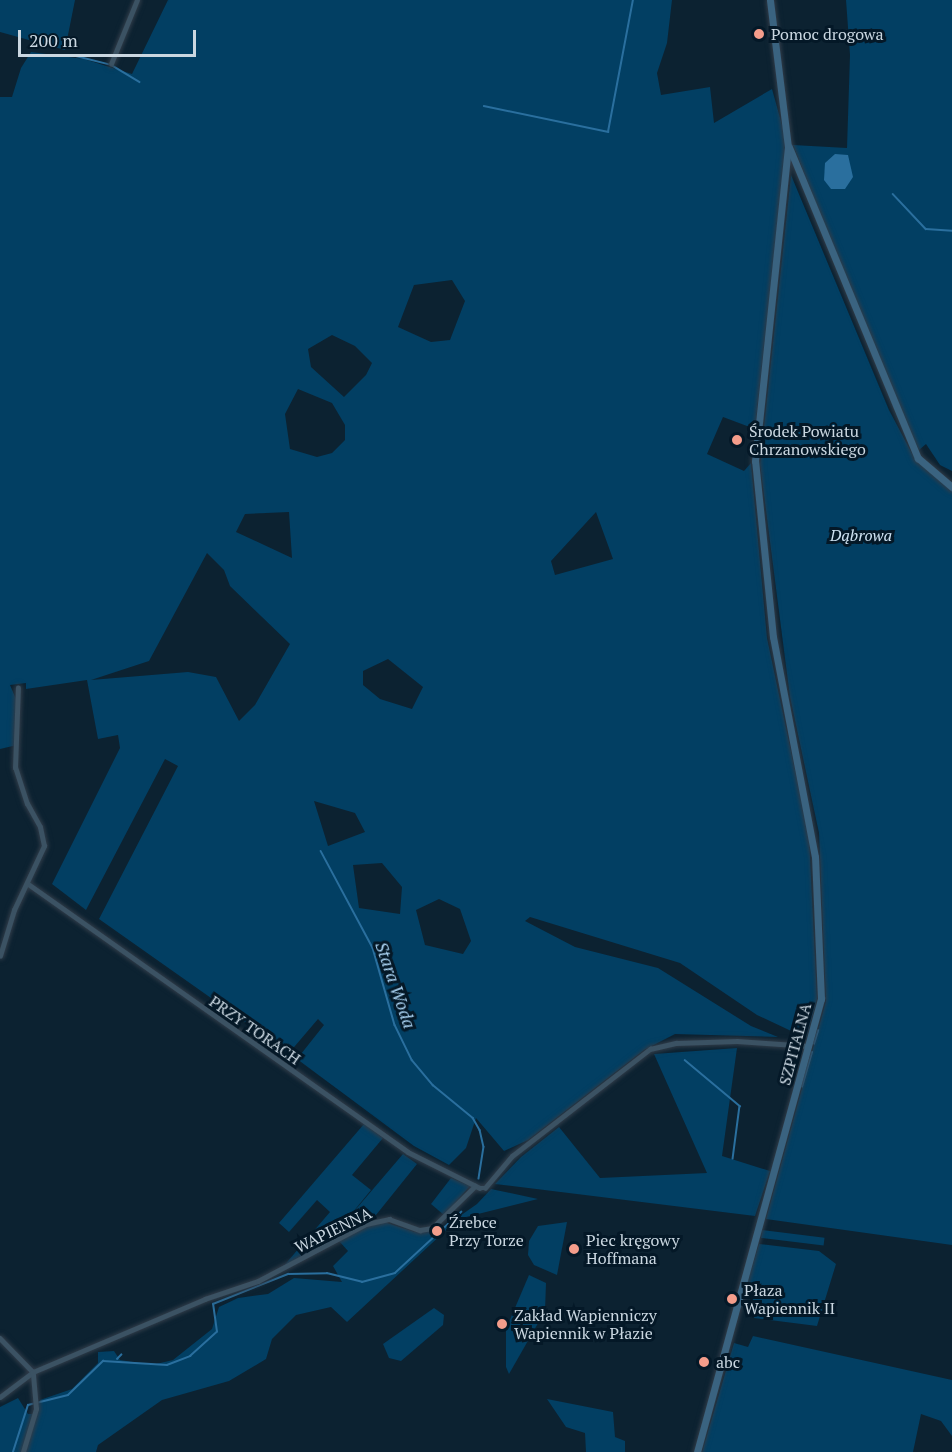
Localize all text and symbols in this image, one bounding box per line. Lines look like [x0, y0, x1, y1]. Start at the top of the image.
scale bar [21, 18, 200, 56]
place label: Pomoc drogowa [771, 24, 884, 44]
marker: Pomoc drogowa [752, 27, 766, 41]
text: 200 m [29, 28, 78, 52]
place label: Środek Powiatu Chrzanowskiego [749, 421, 866, 459]
marker: Środek Powiatu Chrzanowskiego [730, 433, 744, 447]
park label: Dąbrowa [830, 525, 892, 545]
water label: Stara Woda [371, 939, 421, 1031]
street label: PRZY TORACH [206, 991, 304, 1069]
street label: SZPITALNA [775, 1001, 815, 1087]
street label: WAPIENNA [291, 1203, 375, 1257]
place label: Źrebce Przy Torze [449, 1212, 524, 1250]
marker: Źrebce Przy Torze [430, 1224, 444, 1238]
place label: Piec kręgowy Hoffmana [586, 1230, 679, 1268]
marker: Piec kręgowy Hoffmana [567, 1242, 581, 1256]
place label: Płaza Wapiennik II [744, 1280, 835, 1318]
marker: Płaza Wapiennik II [725, 1292, 739, 1306]
place label: Zakład Wapienniczy Wapiennik w Płazie [514, 1305, 657, 1343]
marker: Zakład Wapienniczy Wapiennik w Płazie [495, 1317, 509, 1331]
place label: abc [716, 1352, 740, 1372]
marker: abc [697, 1355, 711, 1369]

